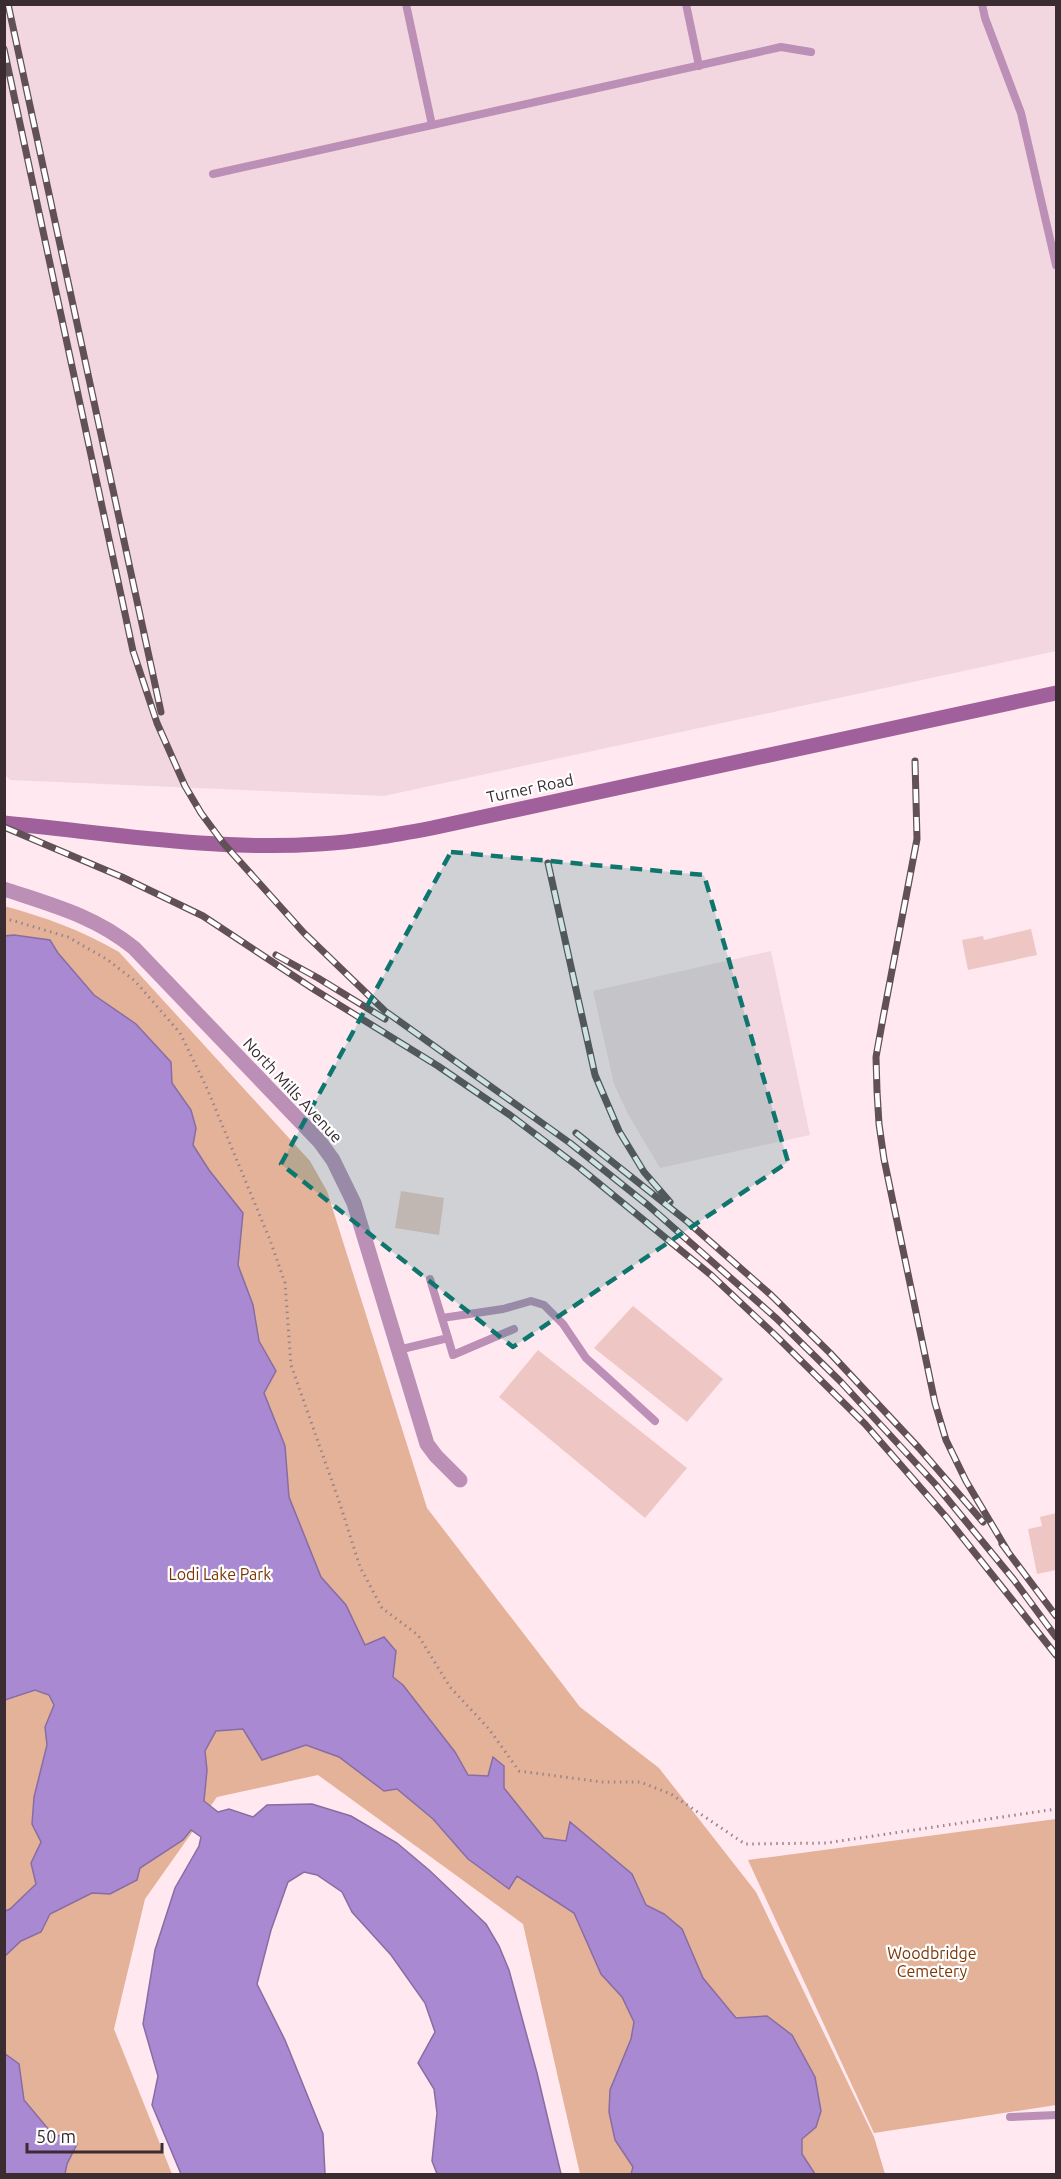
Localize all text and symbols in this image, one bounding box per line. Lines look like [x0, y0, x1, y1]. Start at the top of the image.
street label: Turner Road [485, 770, 575, 806]
street label: North Mills Avenue [240, 1034, 346, 1146]
park label: Lodi Lake Park [169, 1565, 271, 1583]
park label: Woodbridge Cemetery [887, 1944, 977, 1980]
scale bar [27, 2116, 162, 2154]
text: 50 m [36, 2126, 76, 2146]

